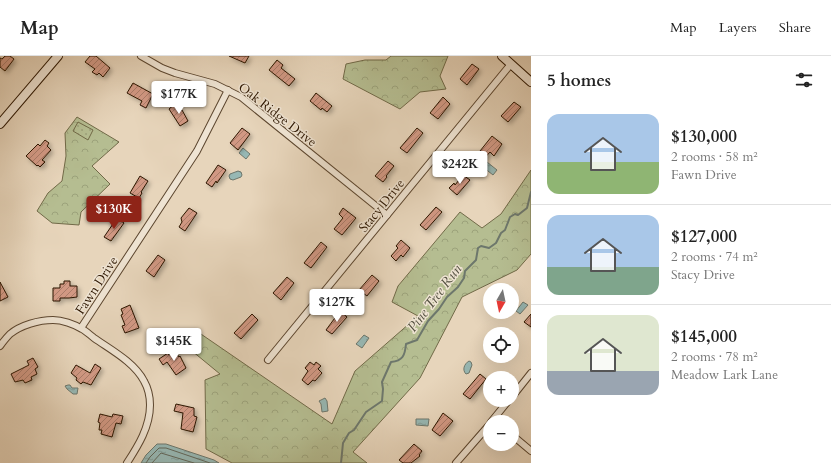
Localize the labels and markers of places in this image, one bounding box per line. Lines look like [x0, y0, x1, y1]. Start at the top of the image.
pin: $177K [151, 81, 207, 115]
pin: $242K [432, 151, 488, 185]
pin: $130K [86, 196, 142, 230]
pin: $127K [309, 289, 365, 323]
pin: $145K [146, 328, 202, 362]

